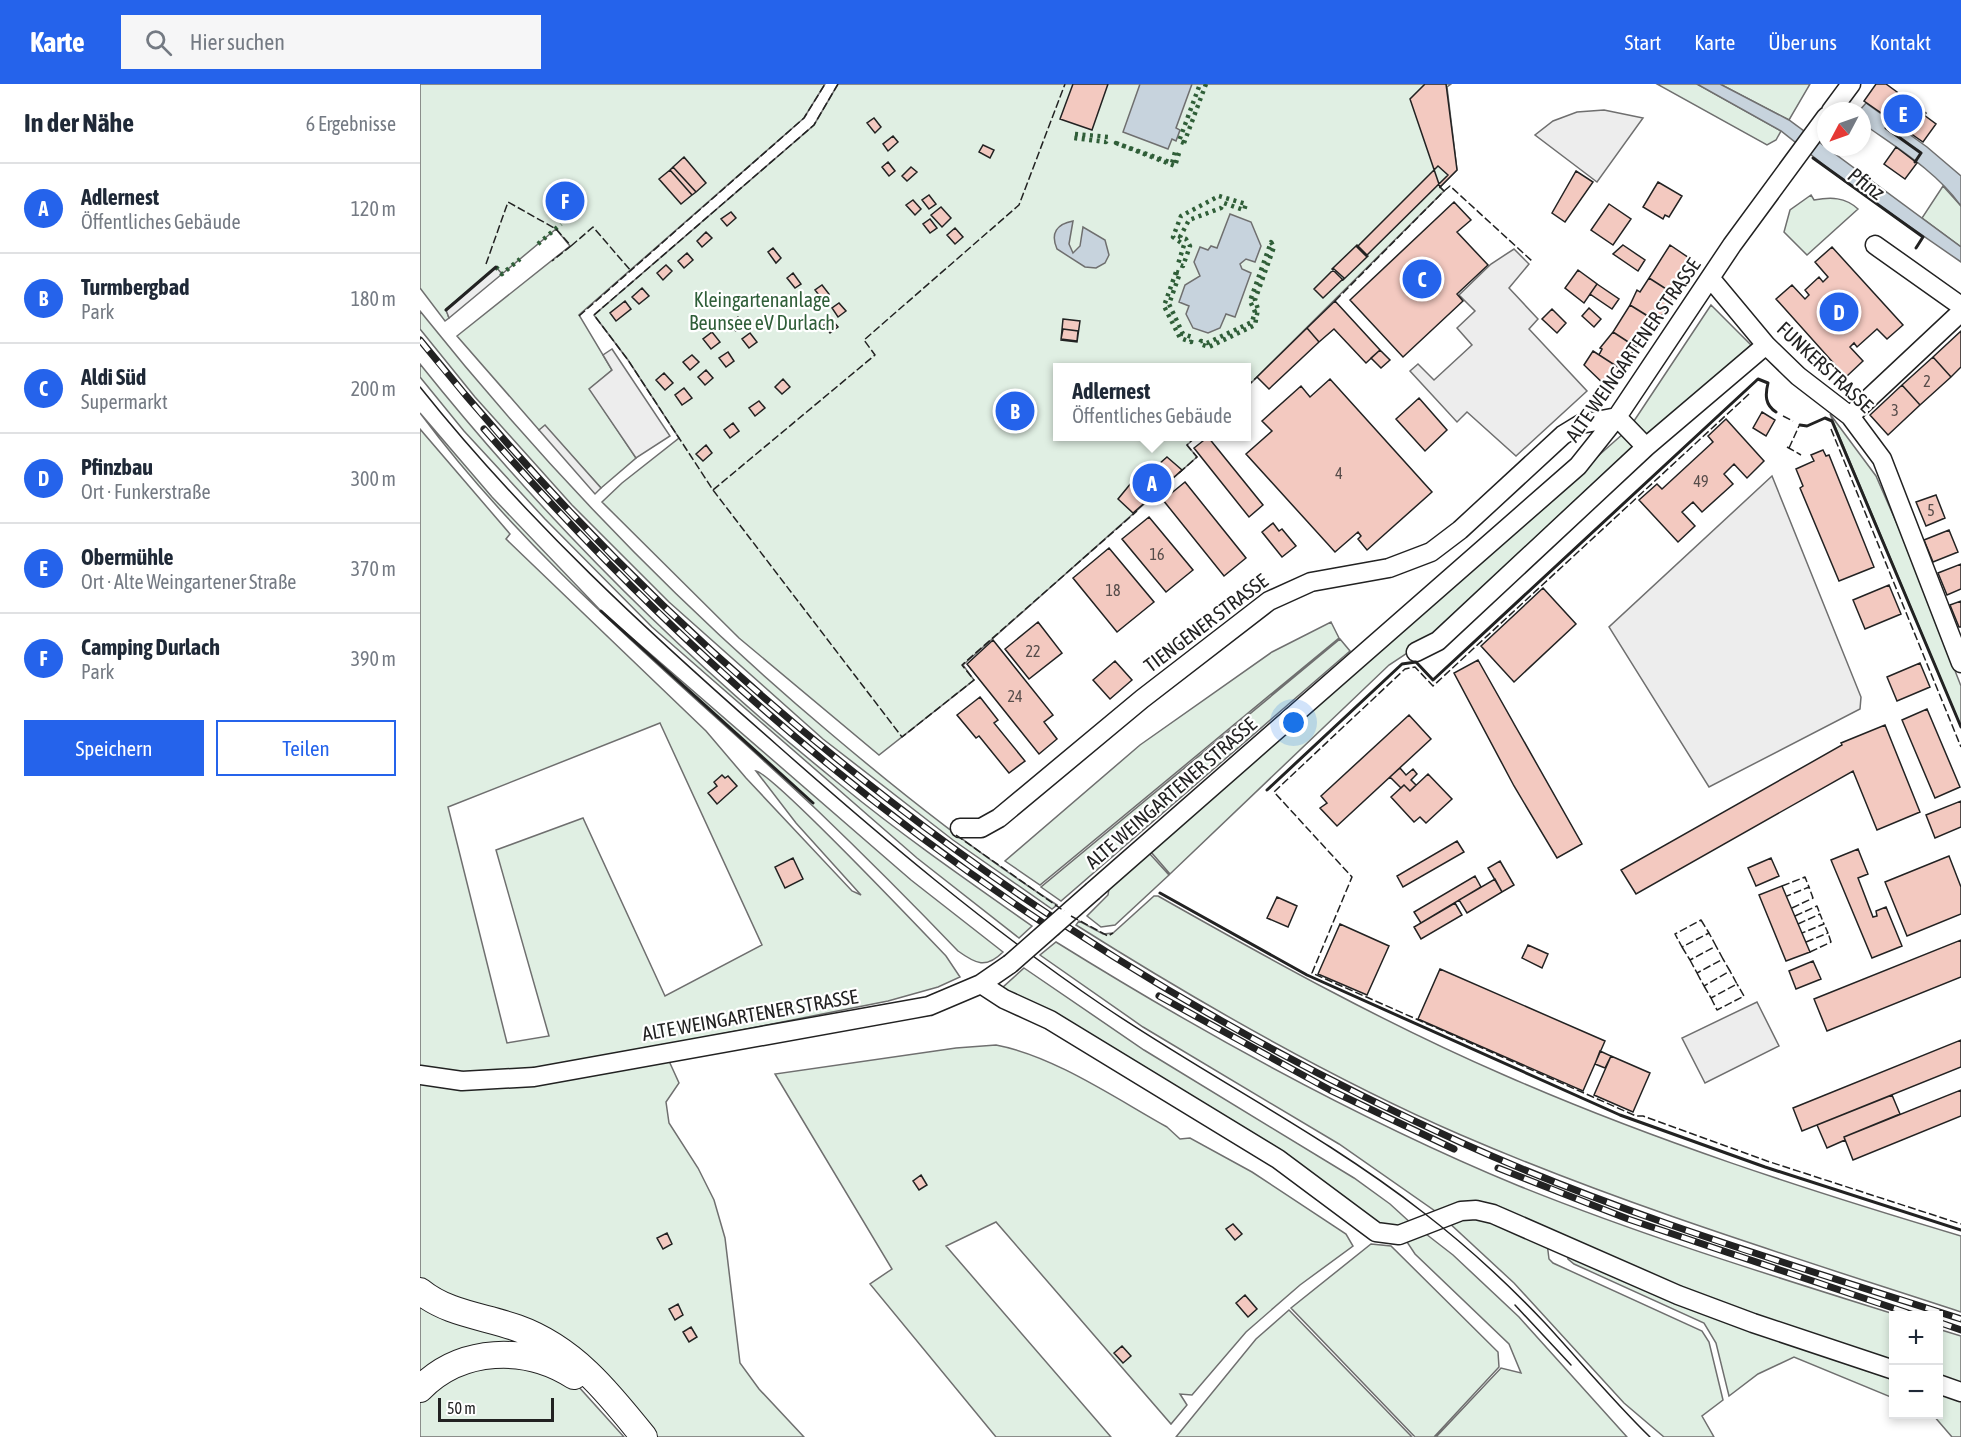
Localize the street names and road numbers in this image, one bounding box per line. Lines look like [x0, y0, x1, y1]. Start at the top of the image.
street label: ALTE WEINGARTENER STRASSE [1560, 253, 1705, 446]
street label: FUNKERSTRASSE [1773, 317, 1878, 417]
street label: TIENGENER STRASSE [1139, 568, 1272, 677]
street label: ALTE WEINGARTENER STRASSE [1081, 712, 1261, 873]
street label: ALTE WEINGARTENER STRASSE [640, 984, 860, 1045]

